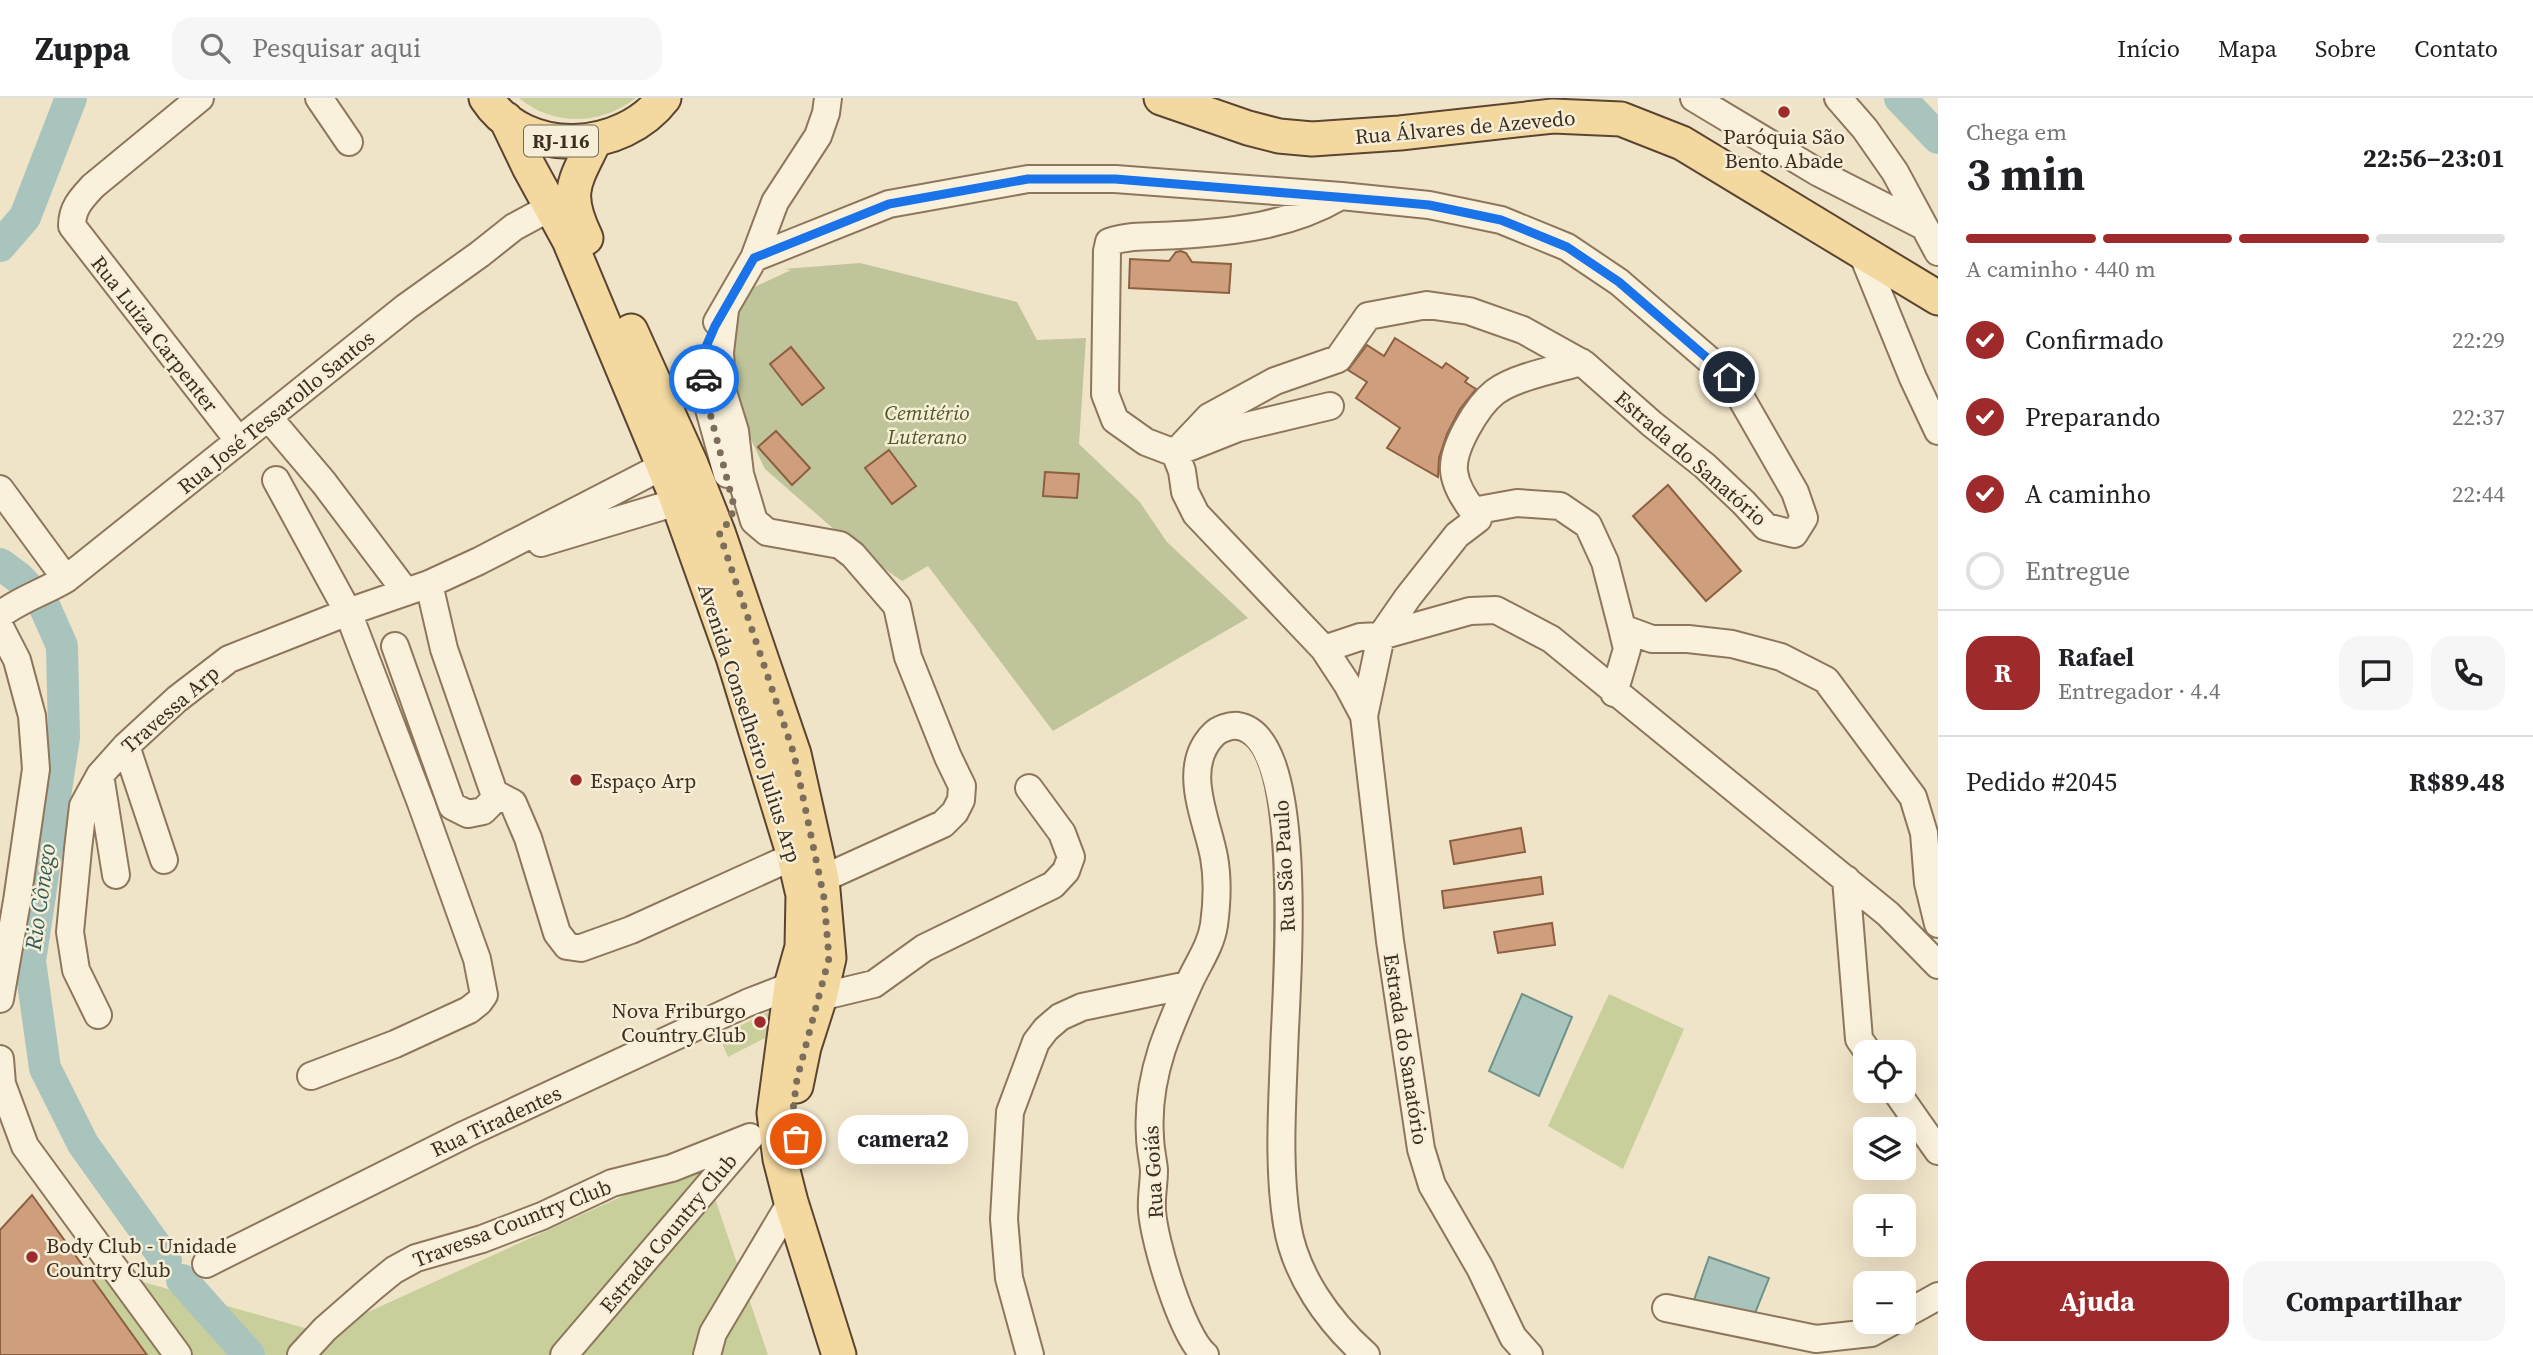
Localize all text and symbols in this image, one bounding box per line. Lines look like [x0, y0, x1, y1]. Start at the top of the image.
search box [172, 17, 662, 80]
text: Zuppa [35, 26, 130, 71]
icon: search [196, 29, 234, 67]
text: Pesquisar aqui [252, 30, 421, 66]
text: Início [2117, 32, 2180, 65]
text: Mapa [2218, 32, 2277, 65]
text: Sobre [2315, 32, 2376, 65]
text: Contato [2414, 32, 2498, 65]
street label: Rua Álvares de Azevedo [1353, 103, 1577, 151]
marker: Paróquia São Bento Abade [1776, 104, 1792, 120]
text: Chega em [1966, 116, 2067, 148]
place label: Paróquia São Bento Abade [1723, 122, 1845, 175]
road number: RJ-116 [524, 126, 598, 156]
text: 22:56–23:01 [2363, 140, 2505, 176]
text: 3 min [1966, 142, 2085, 205]
street label: Rua Luiza Carpenter [85, 250, 225, 419]
text: A caminho · 440 m [1966, 253, 2156, 285]
icon: check [1966, 321, 2004, 359]
text: Confirmado [2025, 322, 2164, 358]
street label: Rua José Tessarollo Santos [171, 323, 381, 501]
text: 22:29 [2452, 324, 2505, 356]
courier [669, 344, 739, 414]
pin [1699, 347, 1759, 407]
icon: home [1710, 358, 1748, 396]
icon: car [685, 360, 723, 398]
street label: Estrada do Sanatório [1609, 384, 1773, 532]
park label: Cemitério Luterano [884, 398, 970, 451]
icon: check [1966, 398, 2004, 436]
text: Preparando [2025, 399, 2161, 435]
text: 22:37 [2452, 401, 2505, 433]
icon: check [1966, 475, 2004, 513]
text: A caminho [2025, 476, 2151, 512]
text: 22:44 [2452, 478, 2505, 510]
text: Entregue [2025, 553, 2130, 589]
street label: Avenida Conselheiro Julius Arp [691, 580, 809, 866]
button: chat [2339, 636, 2413, 710]
button: phone [2431, 636, 2505, 710]
text: Rafael [2058, 639, 2134, 675]
text: R [1994, 655, 2012, 691]
street label: Travessa Arp [115, 658, 225, 760]
text: Entregador · 4.4 [2058, 675, 2220, 707]
text: Pedido #2045 [1966, 764, 2117, 800]
text: R$89.48 [2409, 764, 2505, 800]
place label: Espaço Arp [590, 766, 696, 795]
marker: Espaço Arp [568, 772, 584, 788]
street label: Rua São Paulo [1266, 799, 1302, 933]
water label: Rio Cônego [17, 842, 63, 953]
street label: Estrada do Sanatório [1377, 951, 1435, 1147]
place label: Nova Friburgo Country Club [612, 996, 746, 1049]
marker: Nova Friburgo Country Club [752, 1014, 768, 1030]
map controls [1853, 1040, 1916, 1334]
button: locate [1853, 1040, 1916, 1103]
street label: Rua Tiradentes [426, 1078, 566, 1164]
pin [766, 1109, 826, 1169]
callout: camera2 [838, 1114, 968, 1164]
button: layers [1853, 1117, 1916, 1180]
icon: bag [777, 1120, 815, 1158]
text: camera2 [857, 1123, 949, 1155]
street label: Rua Goiás [1136, 1125, 1170, 1219]
street label: Estrada Country Club [593, 1147, 743, 1319]
street label: Travessa Country Club [409, 1172, 615, 1274]
button: + [1853, 1194, 1916, 1257]
place label: Body Club - Unidade Country Club [46, 1231, 237, 1284]
marker: Body Club - Unidade Country Club [24, 1249, 40, 1265]
button: Ajuda [1966, 1261, 2229, 1341]
button: Compartilhar [2243, 1261, 2505, 1341]
button: − [1853, 1271, 1916, 1334]

